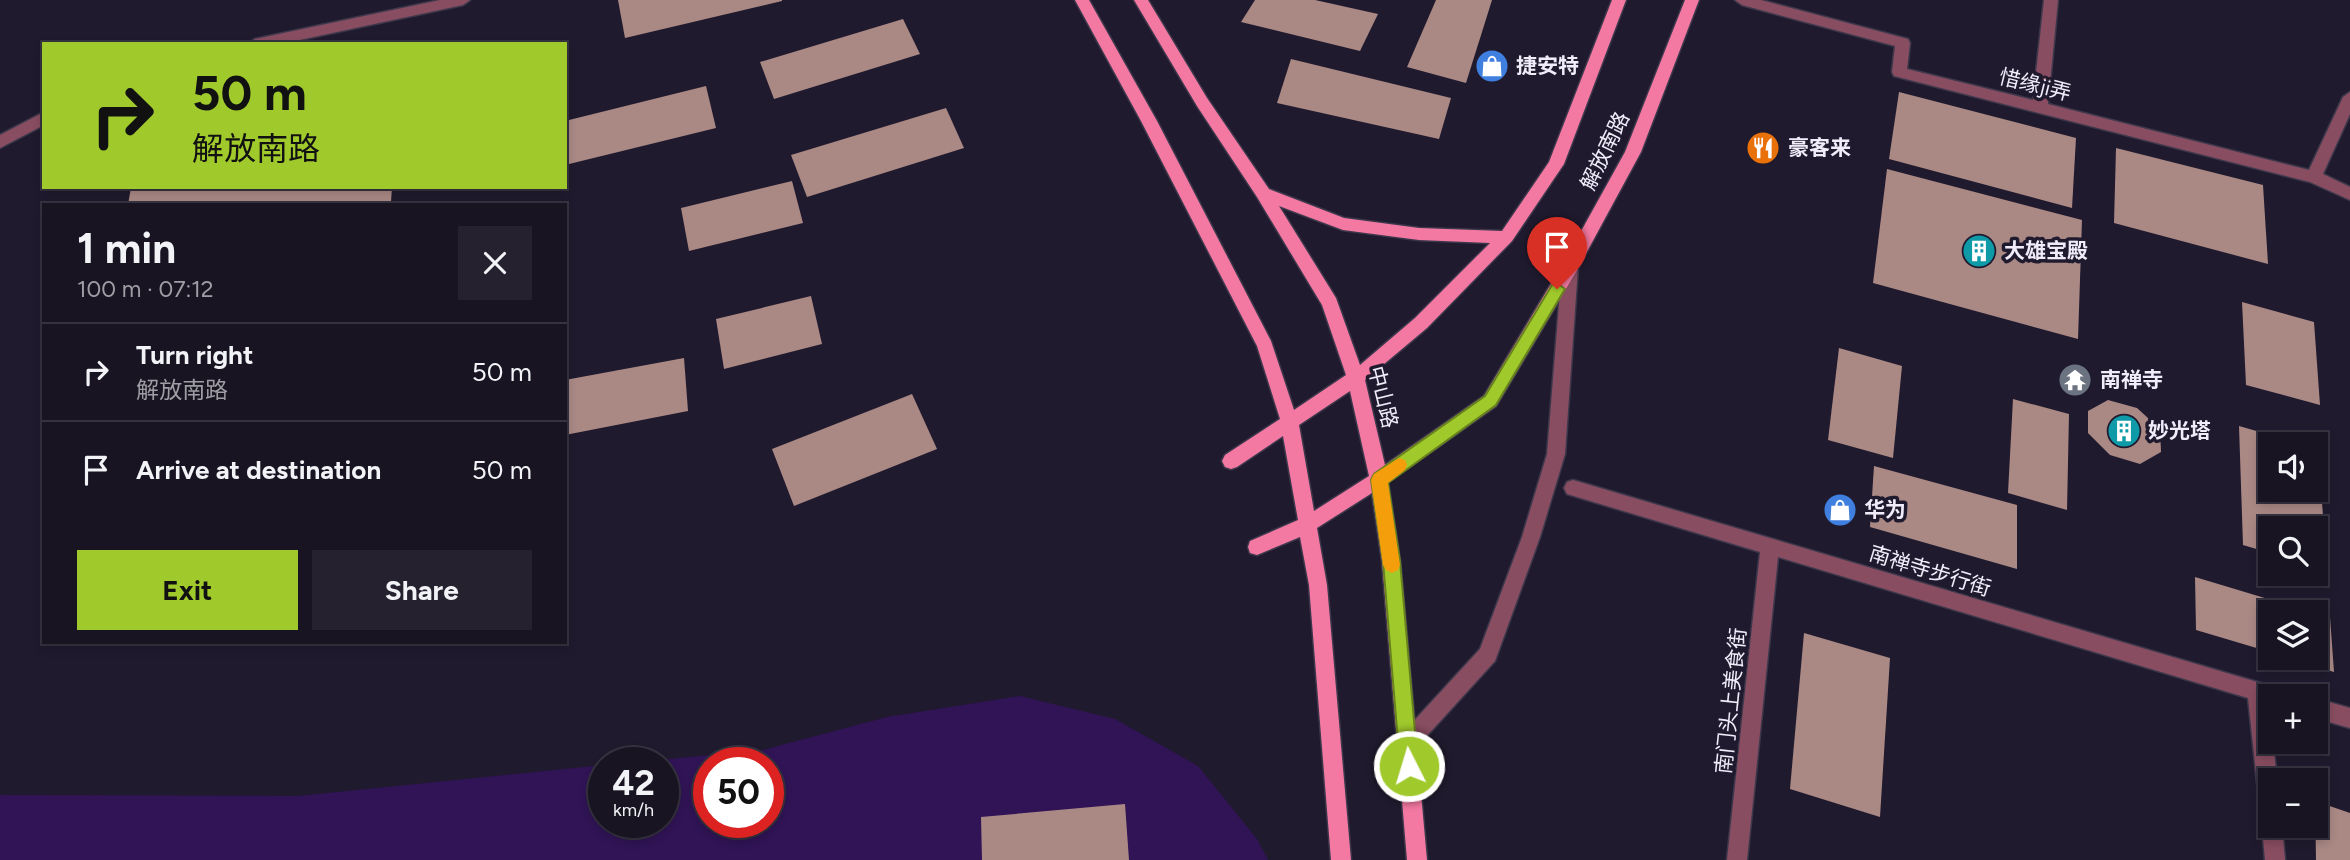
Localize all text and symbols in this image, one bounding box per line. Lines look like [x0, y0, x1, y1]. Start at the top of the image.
shop icon: 捷安特 [1473, 47, 1511, 85]
place label: 捷安特 [1516, 53, 1579, 78]
text: 50 m [192, 63, 307, 122]
street label: 惜缘ji弄 [1996, 63, 2074, 106]
icon: right [77, 70, 168, 161]
street label: 解放南路 [1575, 108, 1634, 194]
restaurant icon: 豪客来 [1744, 129, 1782, 167]
text: 解放南路 [192, 130, 320, 168]
place label: 豪客来 [1788, 135, 1851, 160]
pin [1527, 217, 1587, 289]
text: 1 min [77, 223, 176, 274]
button: close [458, 226, 532, 300]
icon: arrive [1538, 228, 1576, 266]
building icon: 大雄宝殿 [1960, 232, 1998, 270]
place label: 大雄宝殿 [2004, 238, 2088, 263]
text: 100 m · 07:12 [77, 275, 214, 303]
text: Turn right [136, 339, 253, 371]
icon: right [77, 353, 115, 391]
text: 50 m [472, 356, 532, 388]
temple icon: 南禅寺 [2056, 361, 2094, 399]
street label: 中山路 [1364, 363, 1403, 430]
place label: 南禅寺 [2100, 367, 2163, 392]
text: 解放南路 [136, 376, 228, 404]
building icon: 妙光塔 [2105, 412, 2143, 450]
place label: 妙光塔 [2148, 418, 2211, 443]
map controls [2258, 432, 2328, 838]
button: sound [2258, 432, 2328, 502]
icon: arrive [77, 451, 115, 489]
text: Arrive at destination [136, 454, 381, 486]
text: 50 m [472, 454, 532, 486]
shop icon: 华为 [1821, 491, 1859, 529]
place label: 华为 [1864, 497, 1906, 522]
button: search [2258, 516, 2328, 586]
street label: 南禅寺步行街 [1866, 540, 1994, 601]
button: Exit [77, 550, 298, 630]
button: Share [312, 550, 532, 630]
button: layers [2258, 600, 2328, 670]
street label: 南门头上美食街 [1710, 627, 1751, 775]
button: + [2258, 684, 2328, 754]
position arrow [1372, 729, 1446, 803]
speed limit sign: 50 [693, 747, 784, 838]
text: 42 [612, 762, 655, 804]
button: − [2258, 768, 2328, 838]
text: km/h [613, 799, 654, 821]

